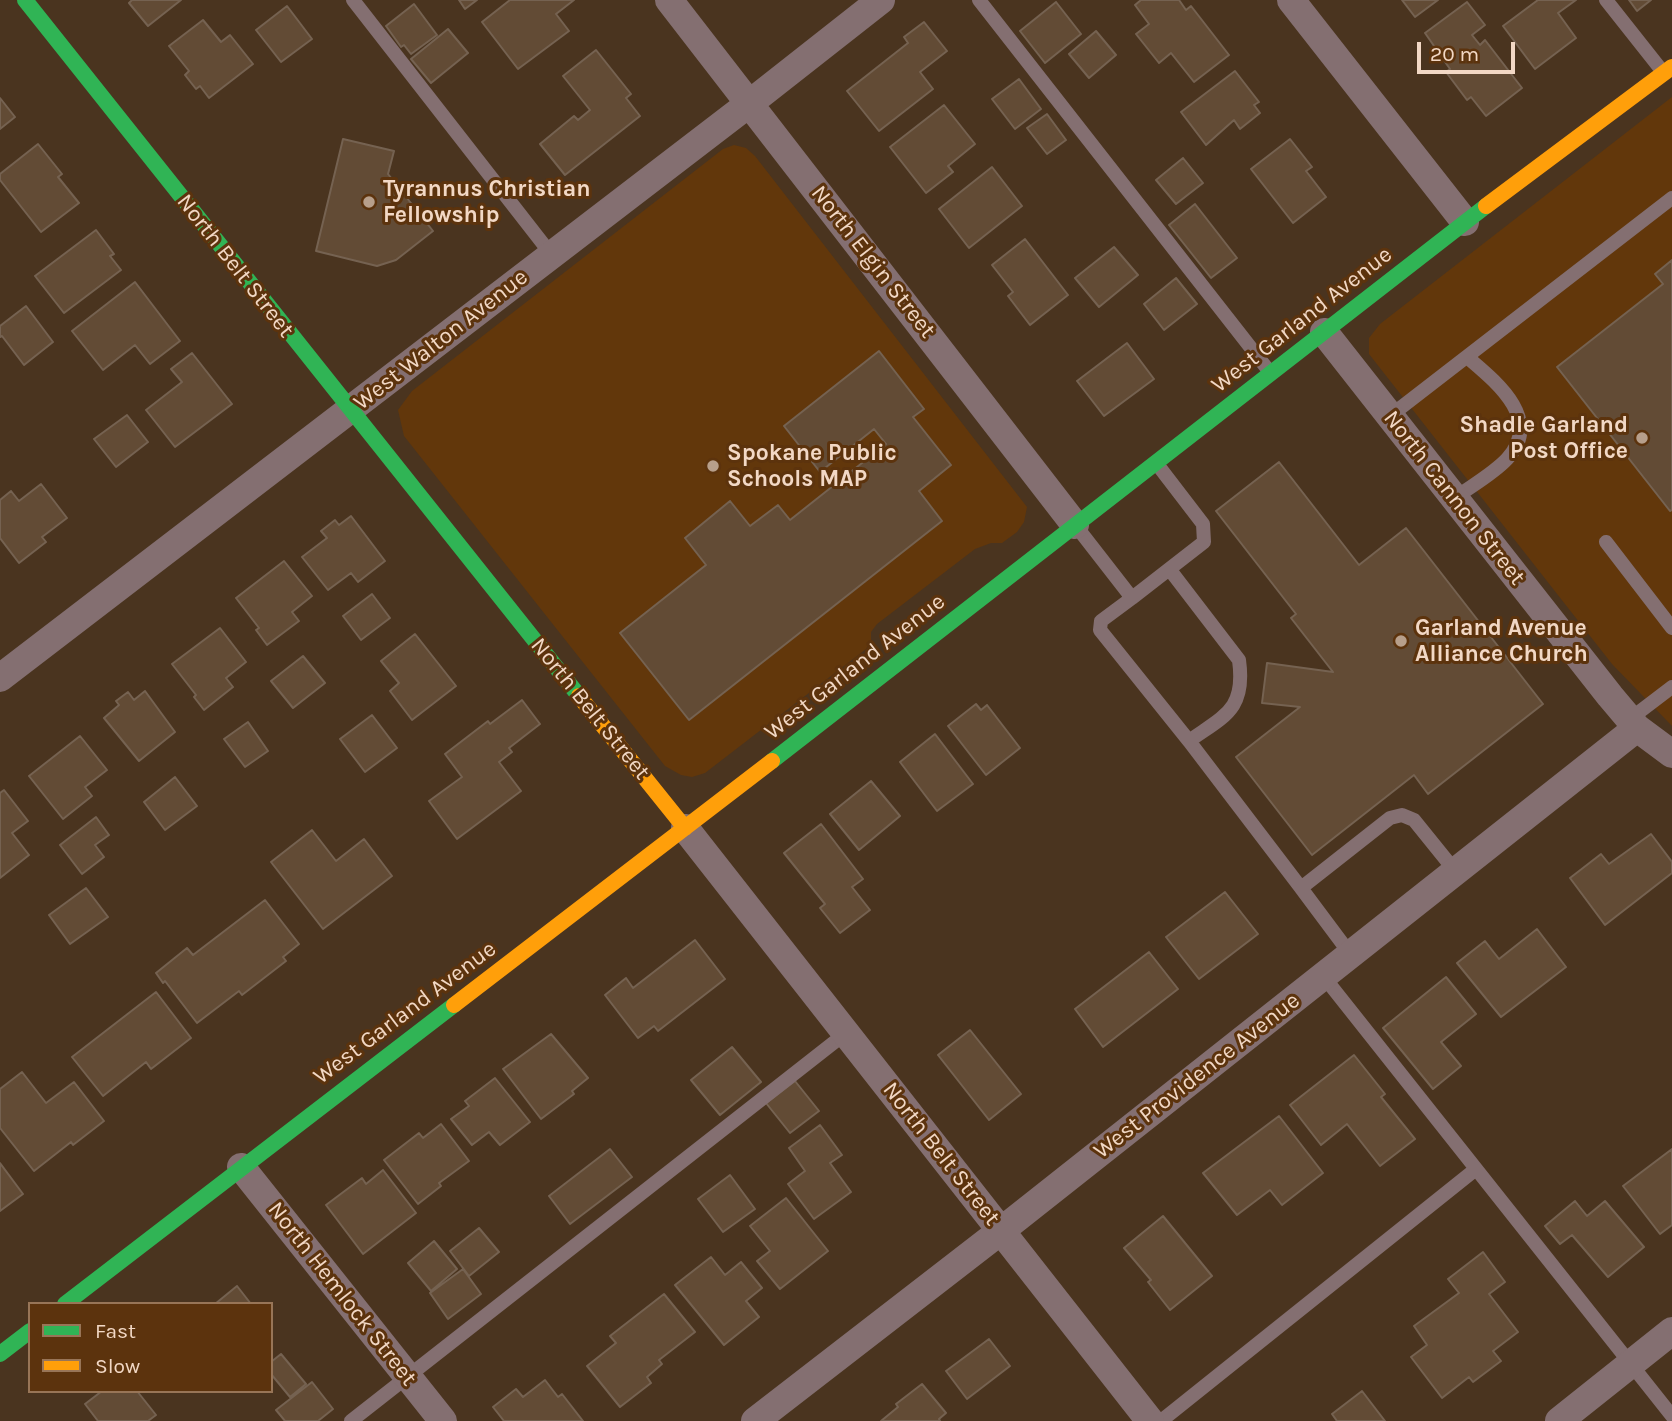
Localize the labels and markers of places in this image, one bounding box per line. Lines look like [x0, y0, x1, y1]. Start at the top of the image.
place label: Tyrannus Christian Fellowship [383, 175, 590, 229]
marker: Tyrannus Christian Fellowship [361, 194, 377, 210]
place label: Shadle Garland Post Office [1459, 411, 1628, 465]
marker: Shadle Garland Post Office [1634, 430, 1650, 446]
place label: Spokane Public Schools MAP [727, 439, 897, 493]
marker: Spokane Public Schools MAP [705, 458, 721, 474]
place label: Garland Avenue Alliance Church [1415, 614, 1588, 668]
marker: Garland Avenue Alliance Church [1393, 633, 1409, 649]

